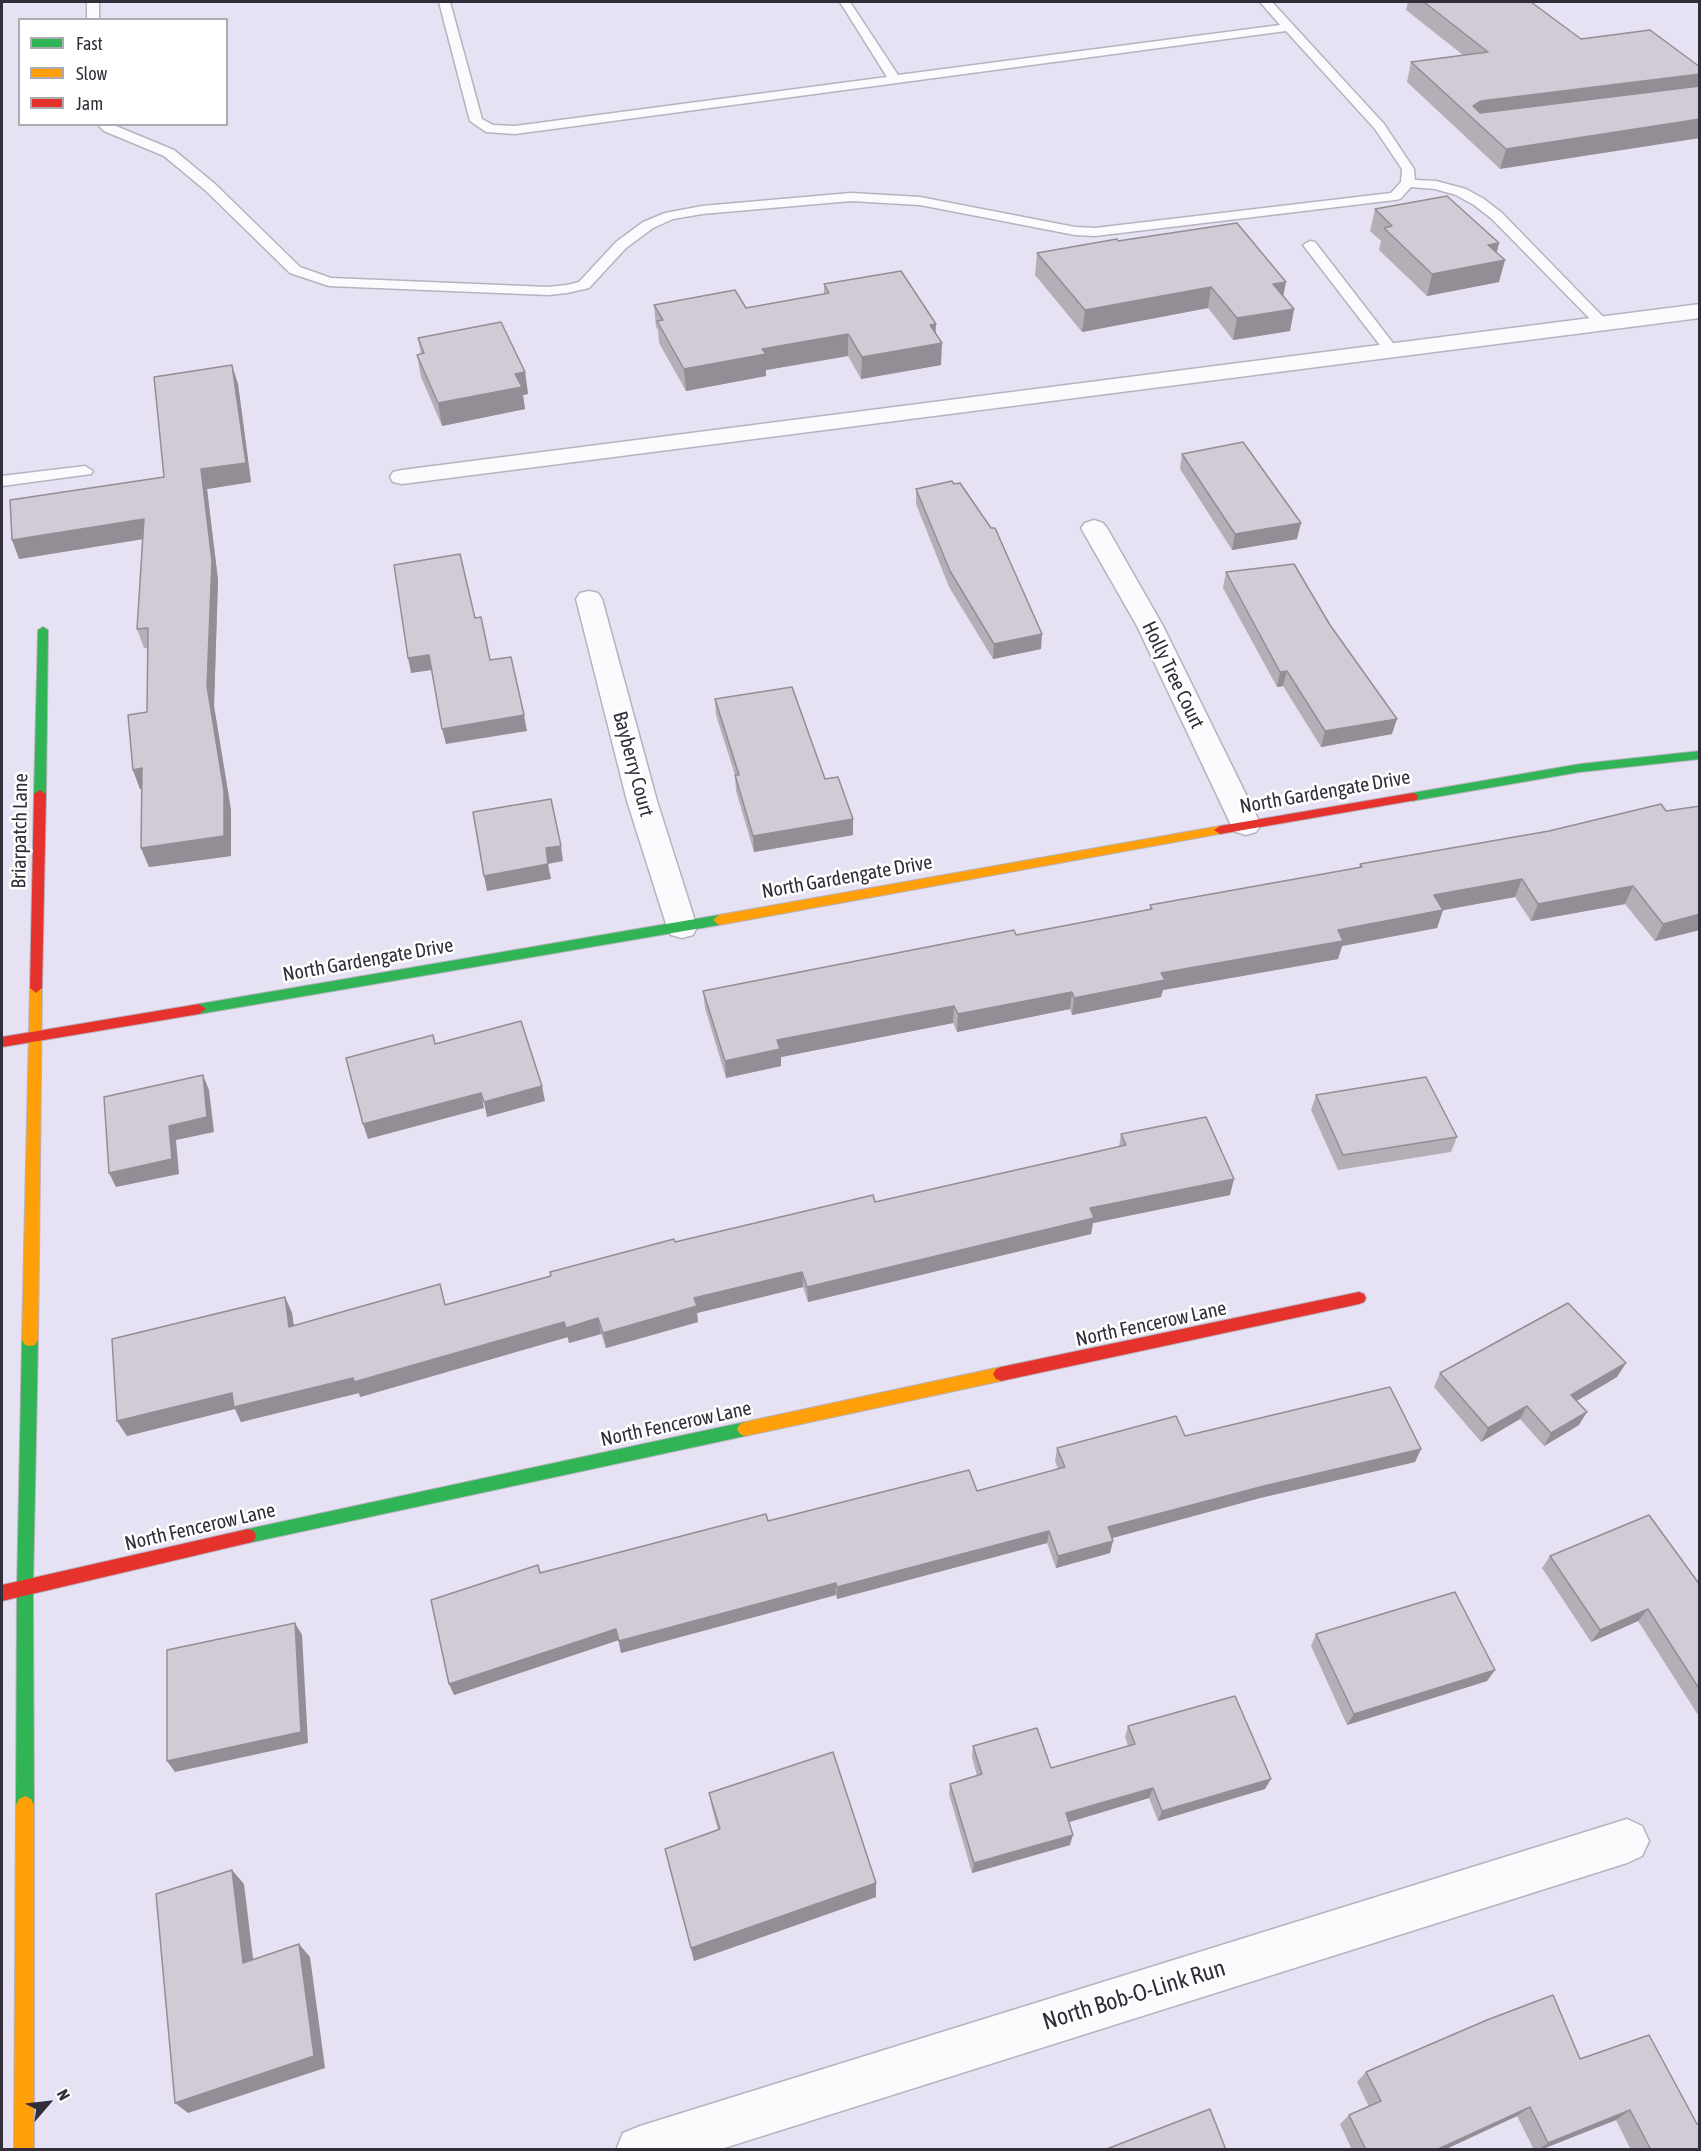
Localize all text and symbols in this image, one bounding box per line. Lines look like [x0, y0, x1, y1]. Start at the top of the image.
legend [18, 18, 228, 126]
text: Fast [76, 33, 103, 54]
text: Slow [76, 63, 107, 84]
text: Jam [76, 93, 103, 114]
street label: Holly Tree Court [1137, 618, 1209, 732]
street label: Bayberry Court [607, 709, 659, 819]
street label: North Gardengate Drive [1238, 765, 1412, 819]
street label: Briarpatch Lane [7, 773, 33, 889]
street label: North Gardengate Drive [760, 850, 934, 904]
street label: North Gardengate Drive [281, 933, 455, 987]
street label: North Fencerow Lane [1073, 1296, 1229, 1352]
street label: North Fencerow Lane [598, 1396, 754, 1452]
street label: North Fencerow Lane [122, 1498, 278, 1556]
street label: North Bob-O-Link Run [1039, 1953, 1229, 2037]
north arrow [18, 2073, 78, 2133]
text: N [54, 2086, 74, 2103]

